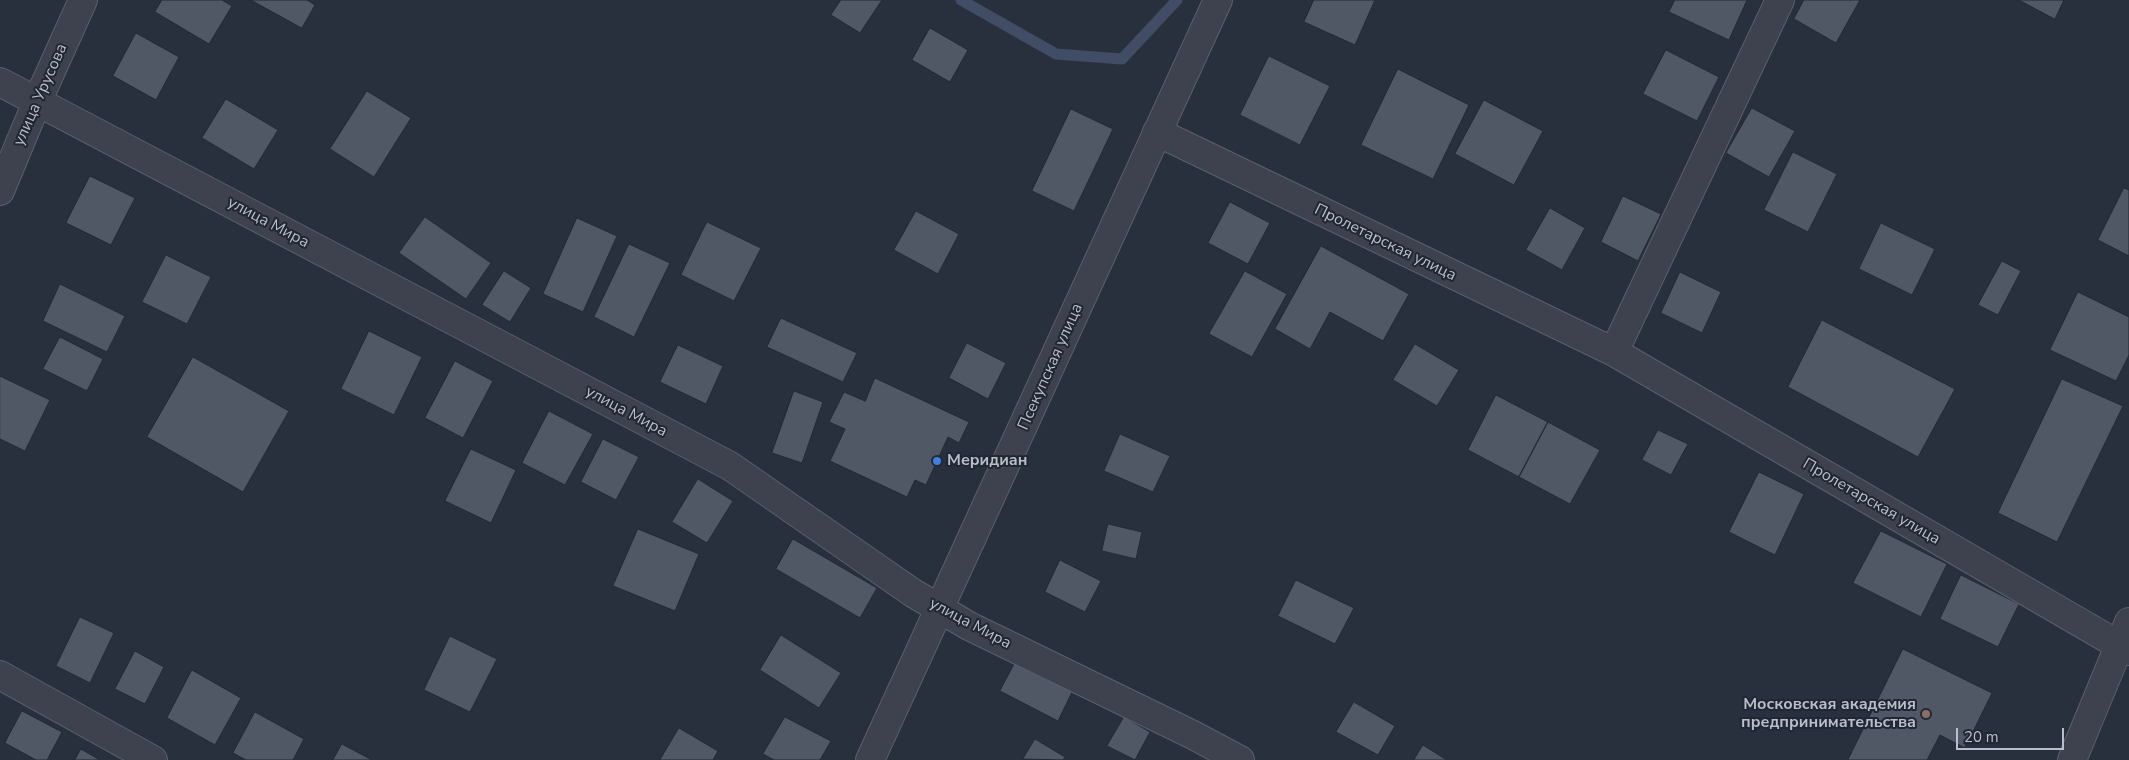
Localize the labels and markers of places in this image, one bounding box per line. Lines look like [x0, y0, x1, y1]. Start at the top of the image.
place label: Меридиан [947, 451, 1028, 471]
marker: Меридиан [931, 455, 943, 467]
place label: Московская академия предпринимательства [1741, 695, 1916, 733]
marker: Московская академия предпринимательства [1920, 708, 1932, 720]

